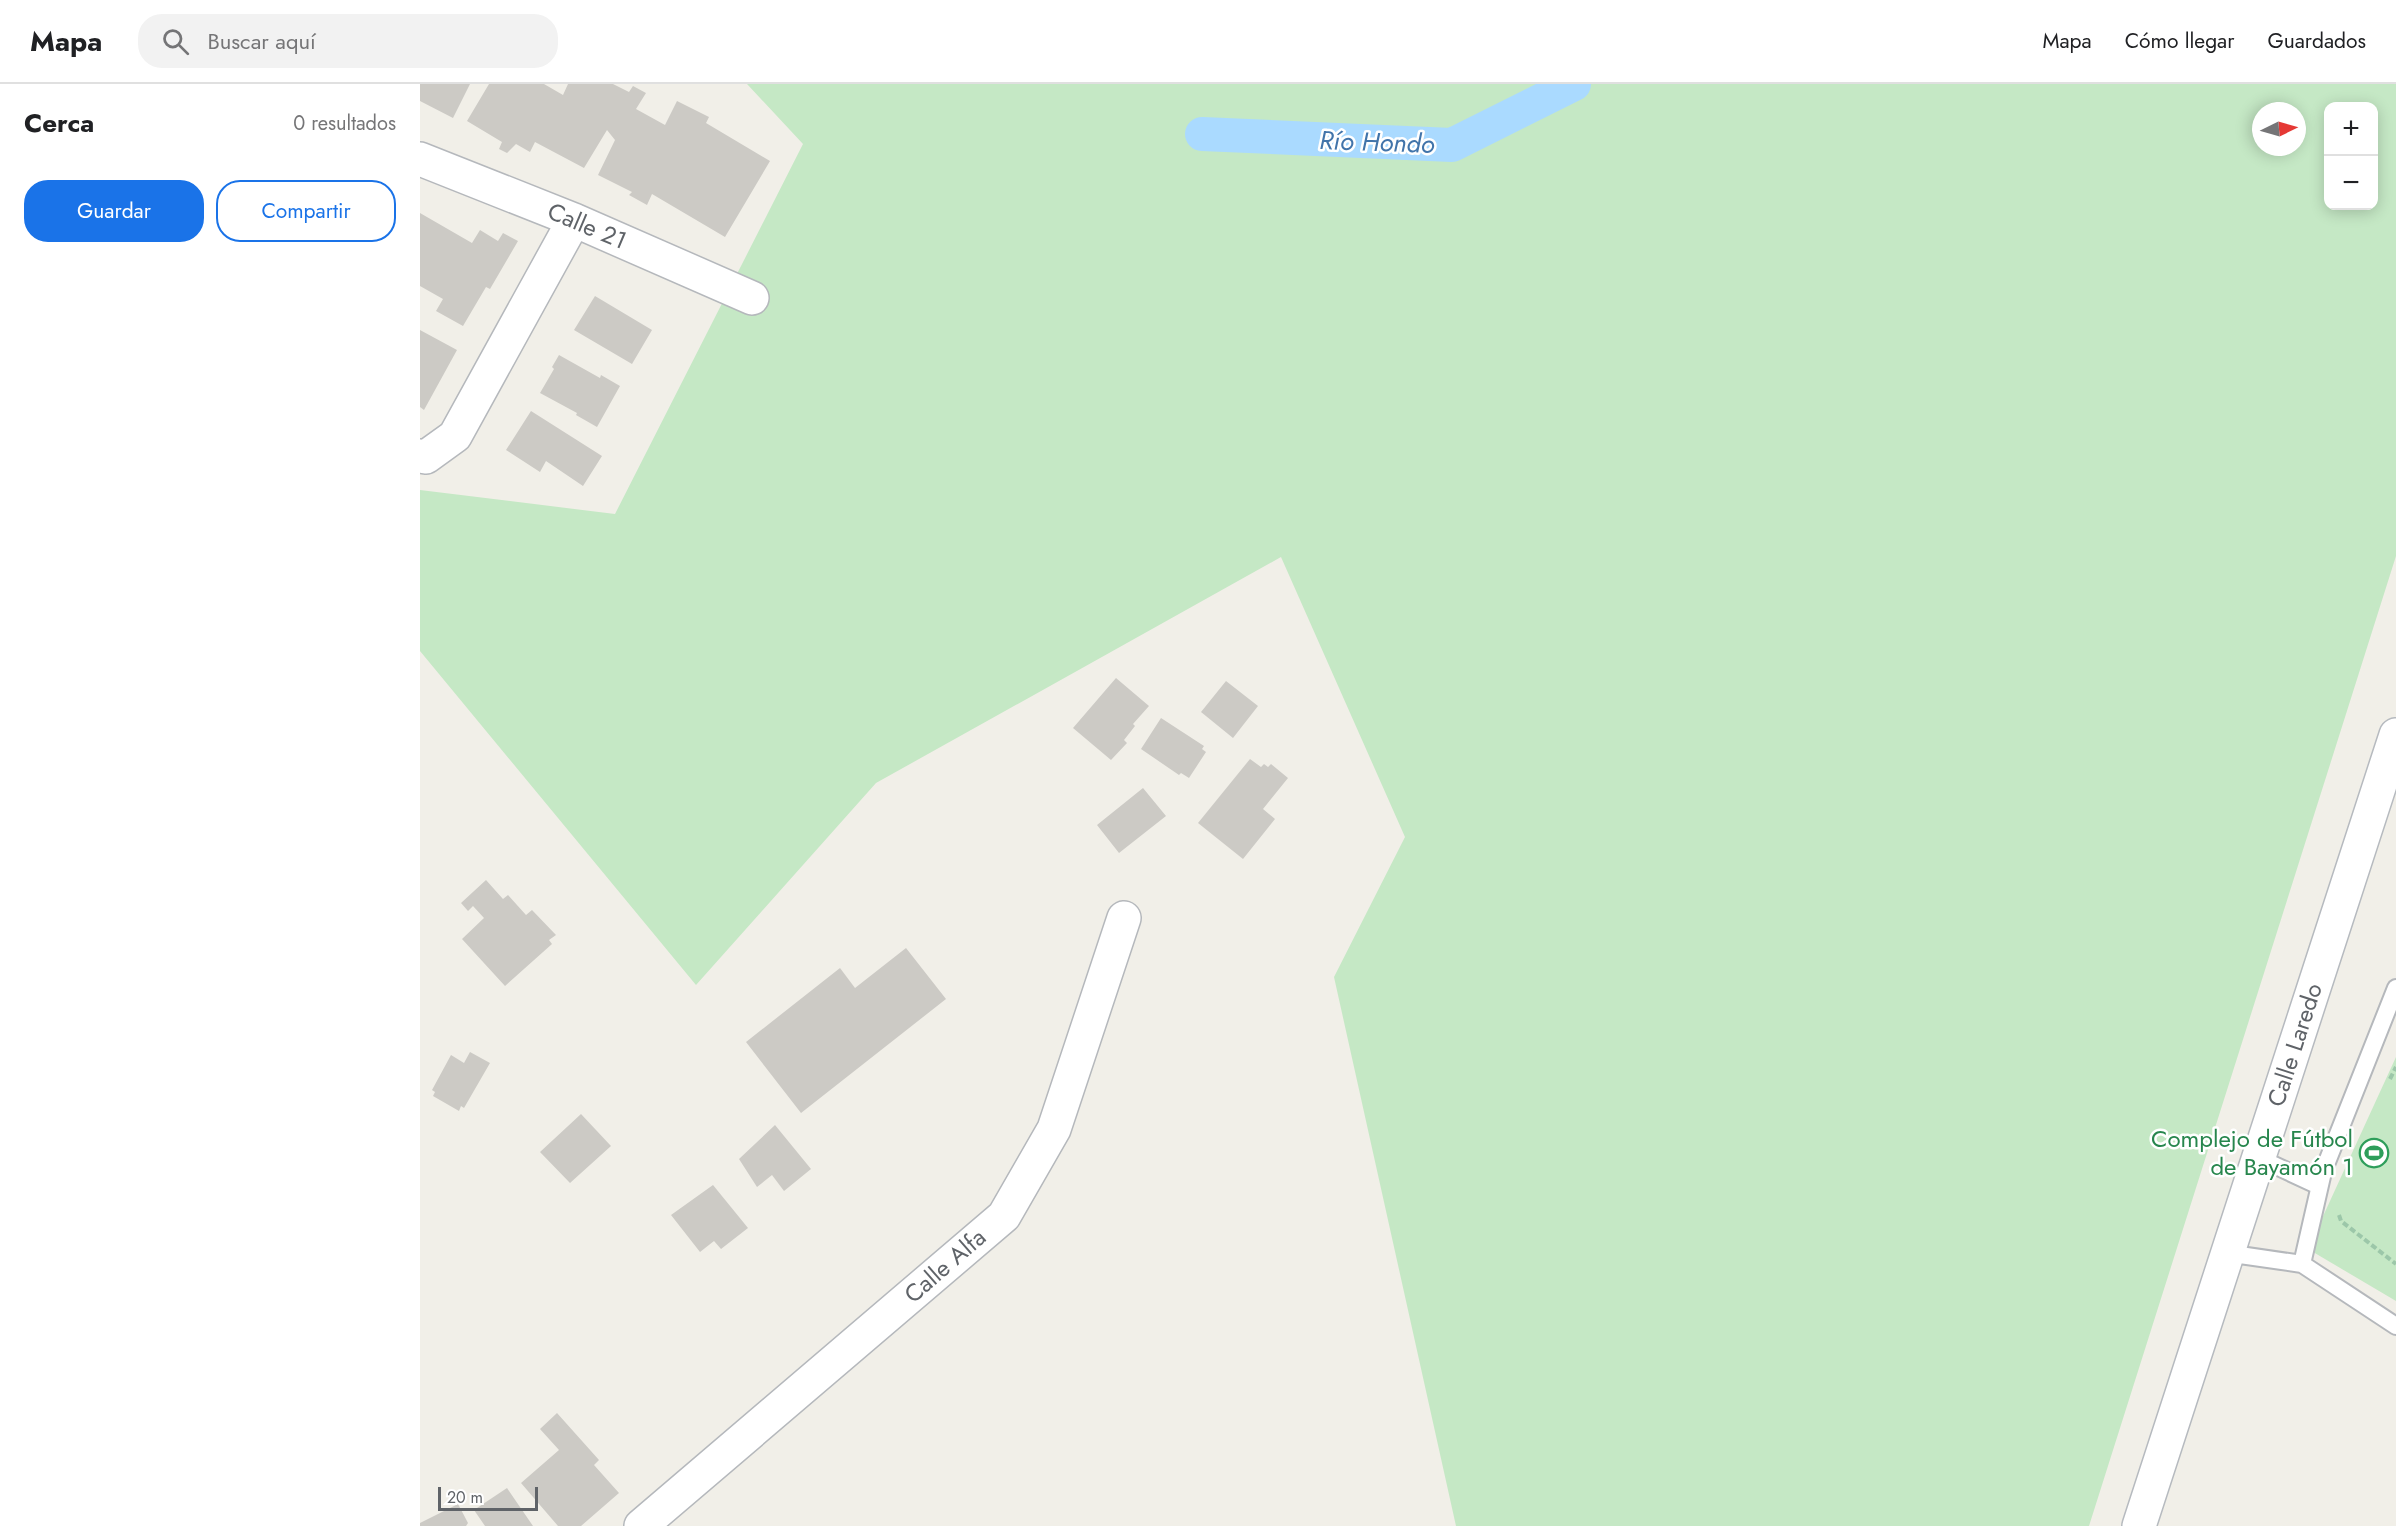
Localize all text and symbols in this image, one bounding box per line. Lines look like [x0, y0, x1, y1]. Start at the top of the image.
search box [138, 14, 558, 68]
text: Mapa [30, 21, 102, 62]
icon: search [159, 25, 192, 58]
text: Buscar aquí [207, 25, 316, 57]
text: Mapa [2042, 26, 2092, 56]
text: Cómo llegar [2125, 26, 2234, 56]
text: Guardados [2267, 26, 2366, 56]
north arrow [2252, 102, 2306, 156]
map controls [2324, 102, 2378, 210]
button: + [2324, 102, 2378, 156]
text: Cerca [24, 104, 94, 142]
text: 0 resultados [293, 109, 396, 138]
water label: Río Hondo [1319, 121, 1436, 163]
button: − [2324, 156, 2378, 210]
button: Guardar [24, 180, 204, 242]
button: Compartir [216, 180, 396, 242]
street label: Calle 21 [542, 193, 632, 258]
street label: Calle Laredo [2258, 979, 2331, 1111]
place label: Complejo de Fútbol de Bayamón 1 [2151, 1121, 2353, 1184]
sports icon: Complejo de Fútbol de Bayamón 1 [2358, 1137, 2390, 1169]
street label: Calle Alfa [896, 1220, 993, 1311]
scale bar [438, 1484, 538, 1512]
text: 20 m [447, 1486, 483, 1509]

